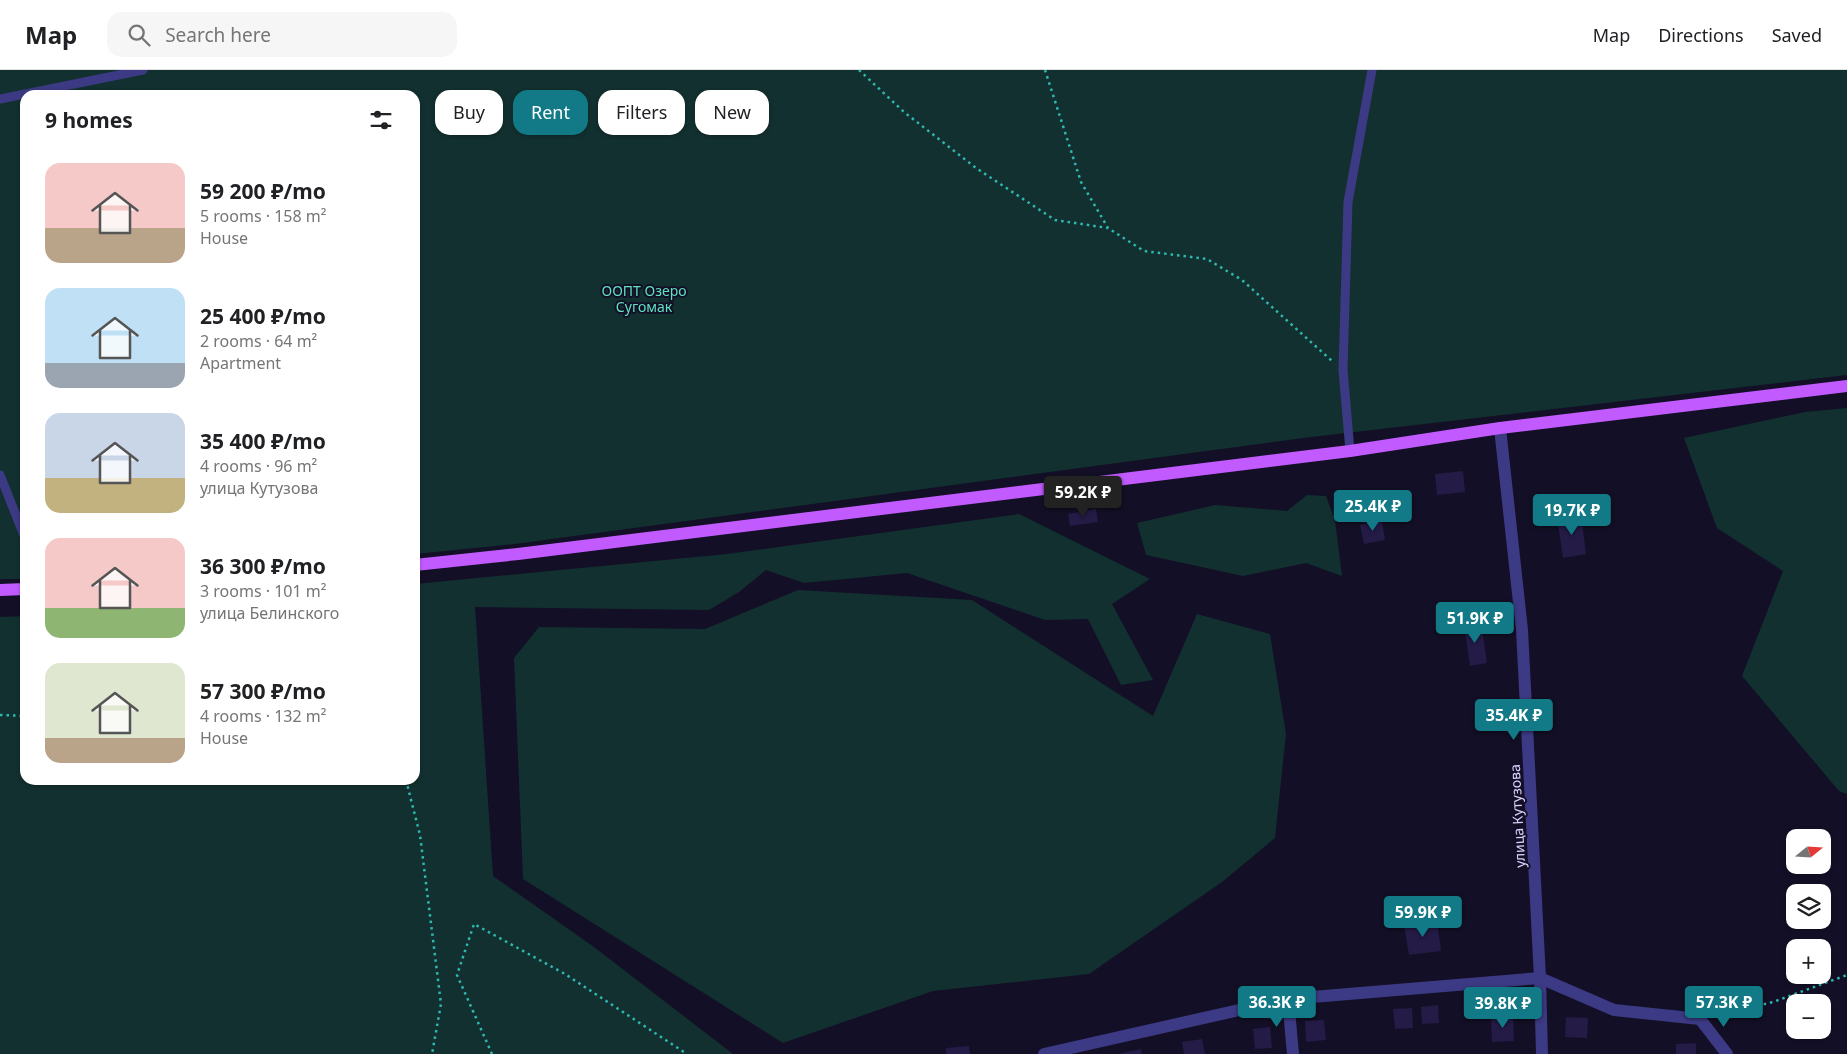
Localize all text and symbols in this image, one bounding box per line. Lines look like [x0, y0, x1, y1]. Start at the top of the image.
search box [107, 12, 457, 57]
text: Map [25, 18, 77, 51]
icon: search [125, 21, 153, 49]
text: Search here [165, 22, 271, 48]
text: Map [1593, 23, 1630, 47]
text: Directions [1658, 23, 1744, 47]
text: Saved [1772, 23, 1822, 47]
chip: Buy [435, 90, 503, 135]
chip: Rent [513, 90, 588, 135]
chip: Filters [598, 90, 685, 135]
chip: New [695, 90, 769, 135]
text: 9 homes [45, 106, 133, 134]
icon: filters [367, 106, 395, 134]
text: 59 200 ₽/mo [200, 177, 326, 205]
icon: home [85, 183, 145, 243]
text: 5 rooms · 158 m² [200, 205, 326, 227]
text: House [200, 227, 248, 249]
park label: ООПТ Озеро Сугомак [601, 281, 687, 316]
text: 25 400 ₽/mo [200, 302, 326, 330]
icon: home [85, 308, 145, 368]
text: 2 rooms · 64 m² [200, 330, 317, 352]
text: Apartment [200, 352, 281, 374]
text: 35 400 ₽/mo [200, 427, 326, 455]
icon: home [85, 433, 145, 493]
text: 4 rooms · 96 m² [200, 455, 317, 477]
pin: 59.2K ₽ [1037, 476, 1129, 518]
text: улица Кутузова [200, 477, 318, 499]
text: 59.2K ₽ [1055, 481, 1111, 503]
pin: 25.4K ₽ [1327, 490, 1419, 532]
pin: 19.7K ₽ [1526, 494, 1618, 536]
text: 25.4K ₽ [1345, 495, 1401, 517]
text: 19.7K ₽ [1544, 499, 1600, 521]
text: 36 300 ₽/mo [200, 552, 326, 580]
icon: home [85, 558, 145, 618]
text: 3 rooms · 101 m² [200, 580, 326, 602]
text: улица Белинского [200, 602, 339, 624]
pin: 51.9K ₽ [1429, 602, 1521, 644]
text: 51.9K ₽ [1447, 607, 1503, 629]
text: 57 300 ₽/mo [200, 677, 326, 705]
icon: home [85, 683, 145, 743]
pin: 35.4K ₽ [1468, 698, 1560, 741]
text: 35.4K ₽ [1486, 704, 1542, 726]
text: 4 rooms · 132 m² [200, 705, 326, 727]
text: House [200, 727, 248, 749]
street label: улица Кутузова [1505, 764, 1529, 868]
north arrow [1786, 829, 1831, 874]
map controls [1786, 829, 1831, 1039]
button: layers [1786, 884, 1831, 929]
pin: 59.9K ₽ [1377, 896, 1469, 938]
text: 59.9K ₽ [1395, 901, 1451, 923]
button: + [1786, 939, 1831, 984]
pin: 36.3K ₽ [1231, 986, 1323, 1028]
pin: 39.8K ₽ [1457, 986, 1549, 1029]
pin: 57.3K ₽ [1678, 986, 1770, 1028]
text: 36.3K ₽ [1249, 991, 1305, 1013]
text: 57.3K ₽ [1696, 991, 1752, 1013]
text: 39.8K ₽ [1475, 992, 1531, 1014]
button: − [1786, 994, 1831, 1039]

